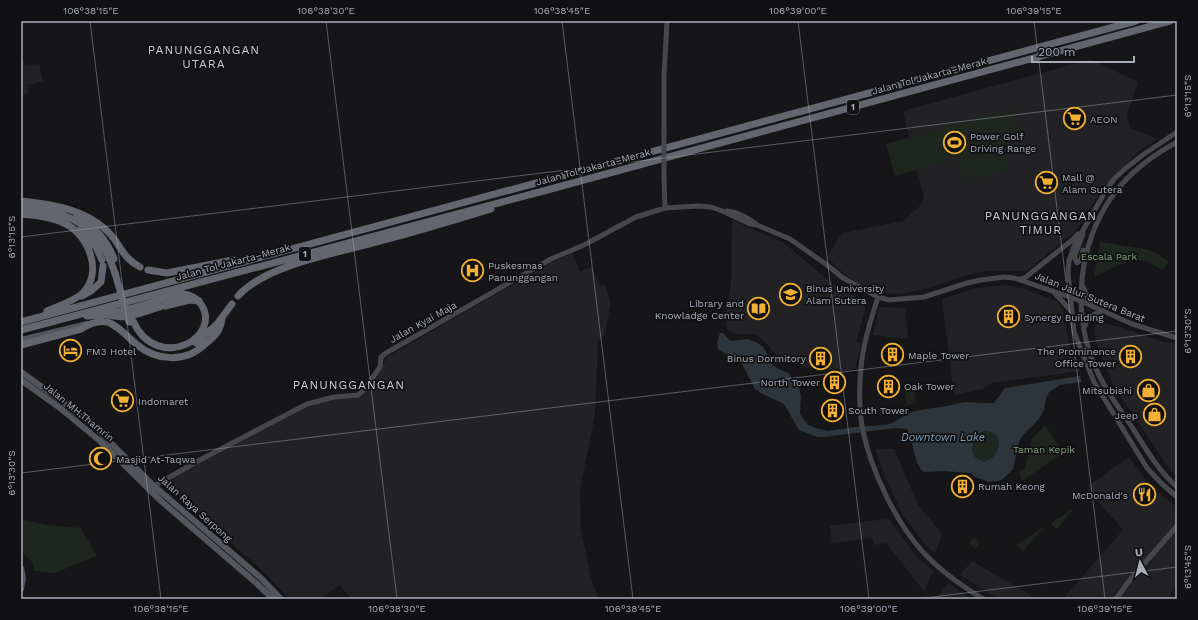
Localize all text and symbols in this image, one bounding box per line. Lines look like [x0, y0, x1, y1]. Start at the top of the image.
text: 106°38'15"E [63, 5, 119, 16]
text: 106°38'30"E [297, 5, 355, 16]
text: 106°38'45"E [534, 5, 590, 16]
text: 106°39'00"E [769, 5, 827, 16]
text: 106°39'15"E [1006, 5, 1062, 16]
scale bar [1032, 38, 1134, 64]
district label: PANUNGGANGAN UTARA [148, 43, 260, 71]
text: 200 m [1038, 45, 1075, 59]
street label: Jalan Tol Jakarta–Merak [871, 55, 988, 97]
text: 6°13'15"S [1182, 75, 1193, 117]
road number: 1 [847, 100, 859, 114]
supermarket icon: AEON [1062, 106, 1088, 132]
place label: AEON [1090, 114, 1118, 125]
sports icon: Power Golf Driving Range [942, 129, 968, 155]
place label: Power Golf Driving Range [970, 131, 1037, 154]
street label: Jalan Tol Jakarta–Merak [535, 146, 652, 188]
supermarket icon: Mall @ Alam Sutera [1034, 170, 1060, 196]
place label: Mall @ Alam Sutera [1062, 172, 1123, 195]
district label: PANUNGGANGAN TIMUR [985, 209, 1097, 237]
text: 6°13'15"S [6, 216, 17, 258]
street label: Jalan Tol Jakarta–Merak [175, 241, 292, 283]
road number: 1 [299, 247, 311, 261]
park label: Escala Park [1081, 251, 1137, 262]
hospital icon: Puskesmas Panunggangan [459, 258, 485, 284]
place label: Puskesmas Panunggangan [488, 260, 558, 283]
street label: Jalan Jalur Sutera Barat [1033, 270, 1147, 324]
school or university icon: Binus University Alam Sutera [777, 281, 803, 307]
place label: Binus University Alam Sutera [806, 283, 885, 306]
library icon: Library and Knowladge Center [746, 296, 772, 322]
place label: Library and Knowladge Center [655, 298, 744, 321]
street label: Jalan Kyai Maja [388, 299, 459, 345]
building icon: Synergy Building [996, 304, 1022, 330]
text: 6°13'30"S [1182, 308, 1193, 354]
place label: Synergy Building [1024, 312, 1104, 323]
hotel icon: FM3 Hotel [57, 338, 83, 364]
building icon: Maple Tower [879, 342, 905, 368]
building icon: The Prominence Office Tower [1118, 344, 1144, 370]
building icon: Binus Dormitory [808, 345, 834, 371]
place label: FM3 Hotel [86, 346, 136, 357]
place label: The Prominence Office Tower [1037, 346, 1116, 369]
place label: Maple Tower [908, 350, 969, 361]
place label: Binus Dormitory [727, 353, 807, 364]
building icon: North Tower [822, 369, 848, 395]
building icon: Oak Tower [875, 373, 901, 399]
place label: North Tower [761, 377, 820, 388]
shop icon: Mitsubishi [1135, 377, 1161, 403]
district label: PANUNGGANGAN [293, 378, 405, 392]
street label: Jalan MH.Thamrin [42, 380, 116, 444]
place label: Oak Tower [904, 381, 955, 392]
place label: Mitsubishi [1082, 385, 1132, 396]
supermarket icon: Indomaret [110, 388, 136, 414]
place label: Indomaret [138, 396, 189, 407]
building icon: South Tower [820, 397, 846, 423]
shop icon: Jeep [1141, 402, 1167, 428]
place label: South Tower [848, 405, 909, 416]
place label: Jeep [1115, 410, 1138, 421]
water label: Downtown Lake [901, 431, 985, 444]
park label: Taman Kepik [1013, 444, 1075, 455]
mosque icon: Masjid At-Taqwa [88, 446, 114, 472]
text: 6°13'30"S [6, 450, 17, 496]
place label: Masjid At-Taqwa [116, 454, 196, 465]
street label: Jalan Raya Serpong [156, 472, 235, 544]
building icon: Rumah Keong [949, 473, 975, 499]
place label: Rumah Keong [978, 481, 1046, 492]
restaurant icon: McDonald's [1131, 482, 1157, 508]
place label: McDonald's [1072, 490, 1128, 501]
north arrow [1120, 542, 1160, 582]
text: 6°13'45"S [1182, 545, 1193, 589]
text: U [1134, 546, 1144, 559]
text: 106°38'15"E [133, 603, 189, 614]
text: 106°38'30"E [368, 603, 426, 614]
text: 106°38'45"E [605, 603, 661, 614]
text: 106°39'00"E [840, 603, 898, 614]
text: 106°39'15"E [1077, 603, 1133, 614]

